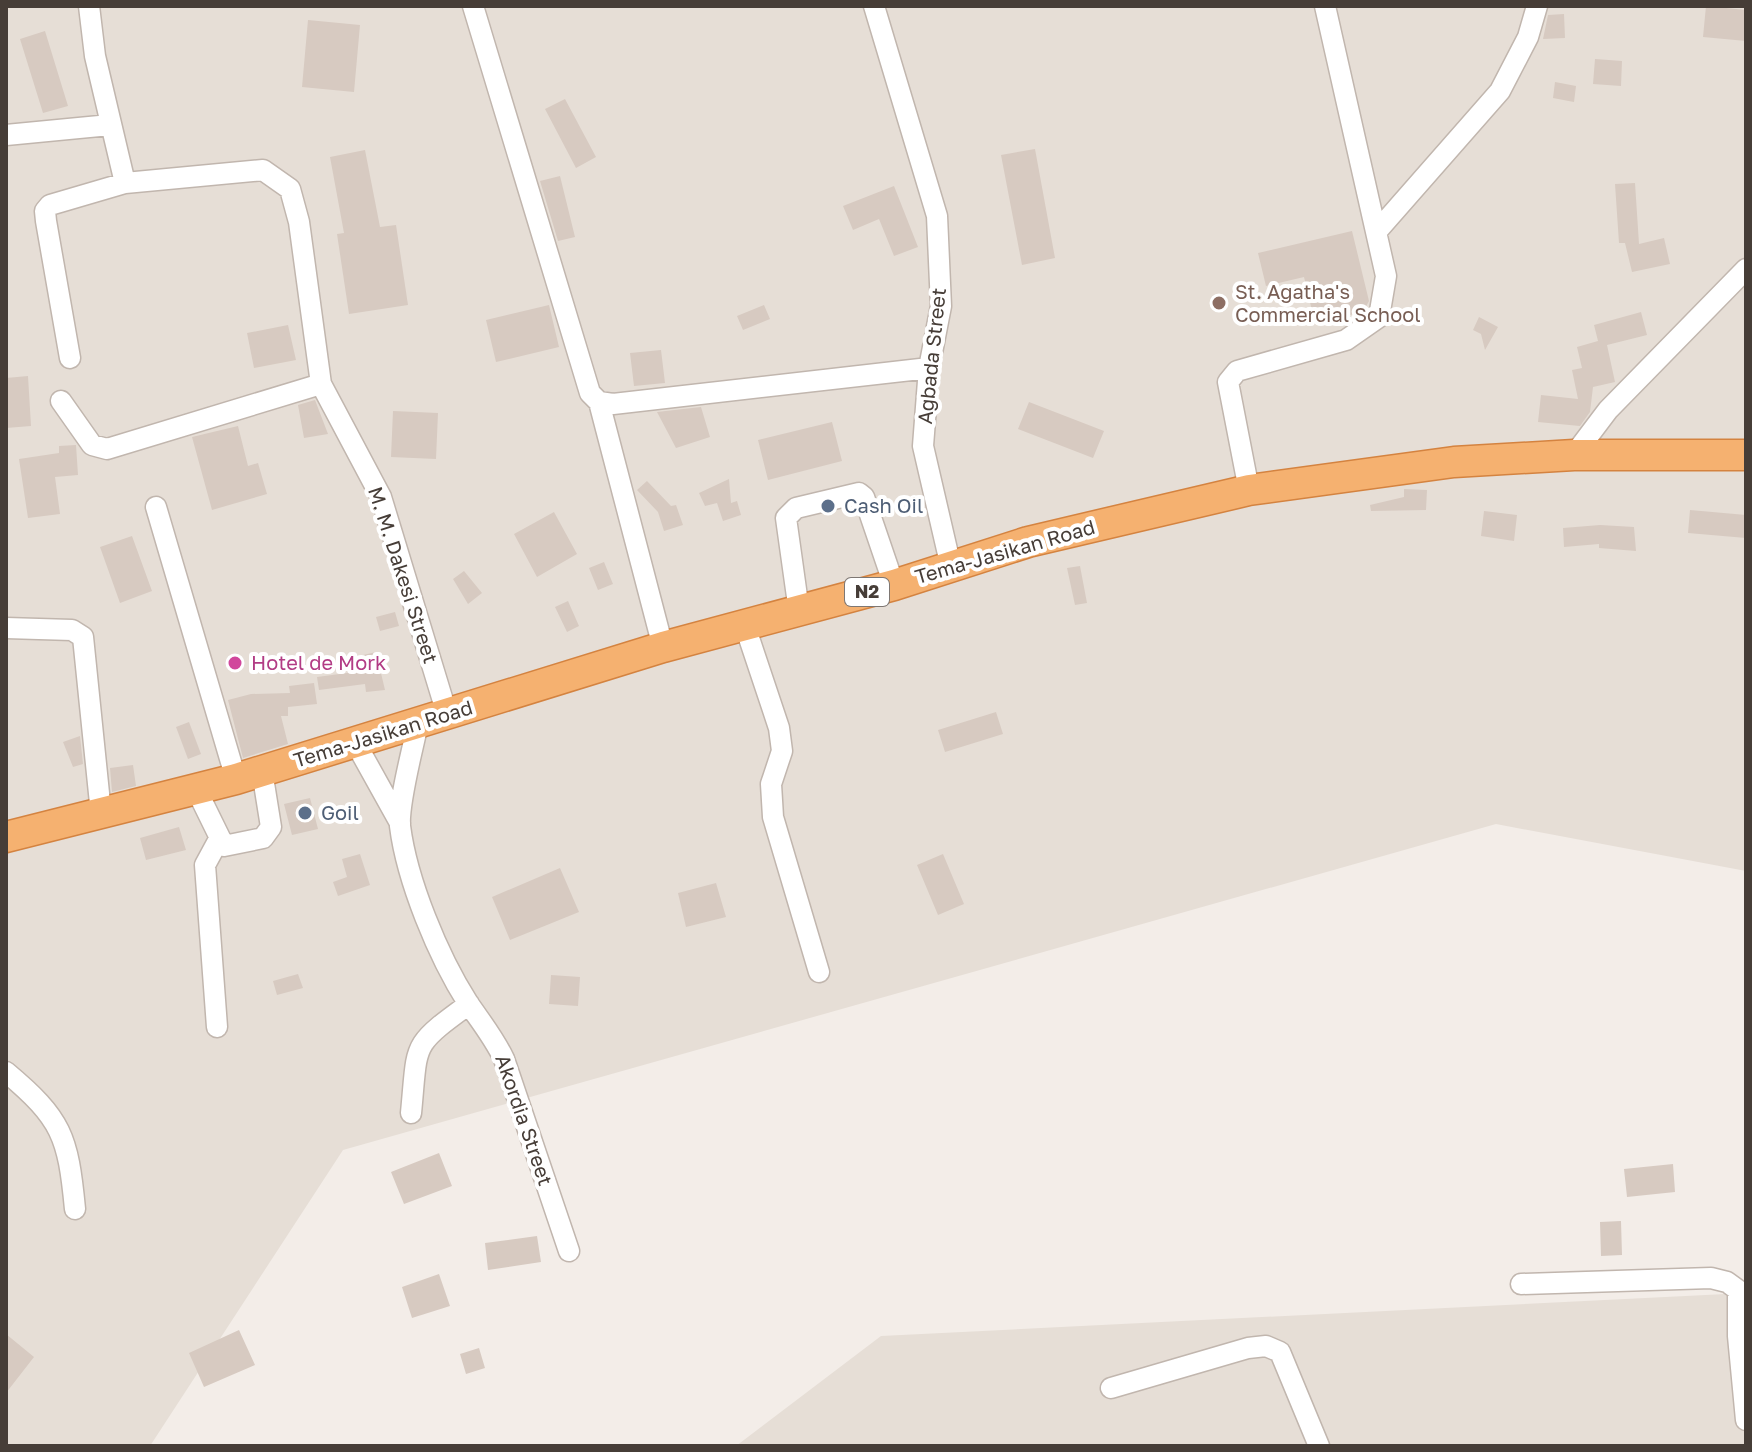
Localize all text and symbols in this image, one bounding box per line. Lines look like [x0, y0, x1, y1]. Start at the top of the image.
place label: St. Agatha's Commercial School [1235, 279, 1421, 326]
street label: Agbada Street [912, 287, 950, 425]
marker: St. Agatha's Commercial School [1210, 294, 1228, 312]
street label: M. M. Dakesi Street [364, 483, 444, 666]
place label: Cash Oil [844, 493, 923, 517]
marker: Cash Oil [819, 497, 837, 515]
street label: Tema-Jasikan Road [912, 514, 1097, 588]
road number: N2 [845, 578, 889, 606]
place label: Hotel de Mork [251, 650, 386, 674]
marker: Hotel de Mork [226, 654, 244, 672]
street label: Tema-Jasikan Road [290, 694, 475, 772]
place label: Goil [321, 800, 359, 824]
marker: Goil [296, 804, 314, 822]
street label: Akordia Street [491, 1051, 559, 1188]

